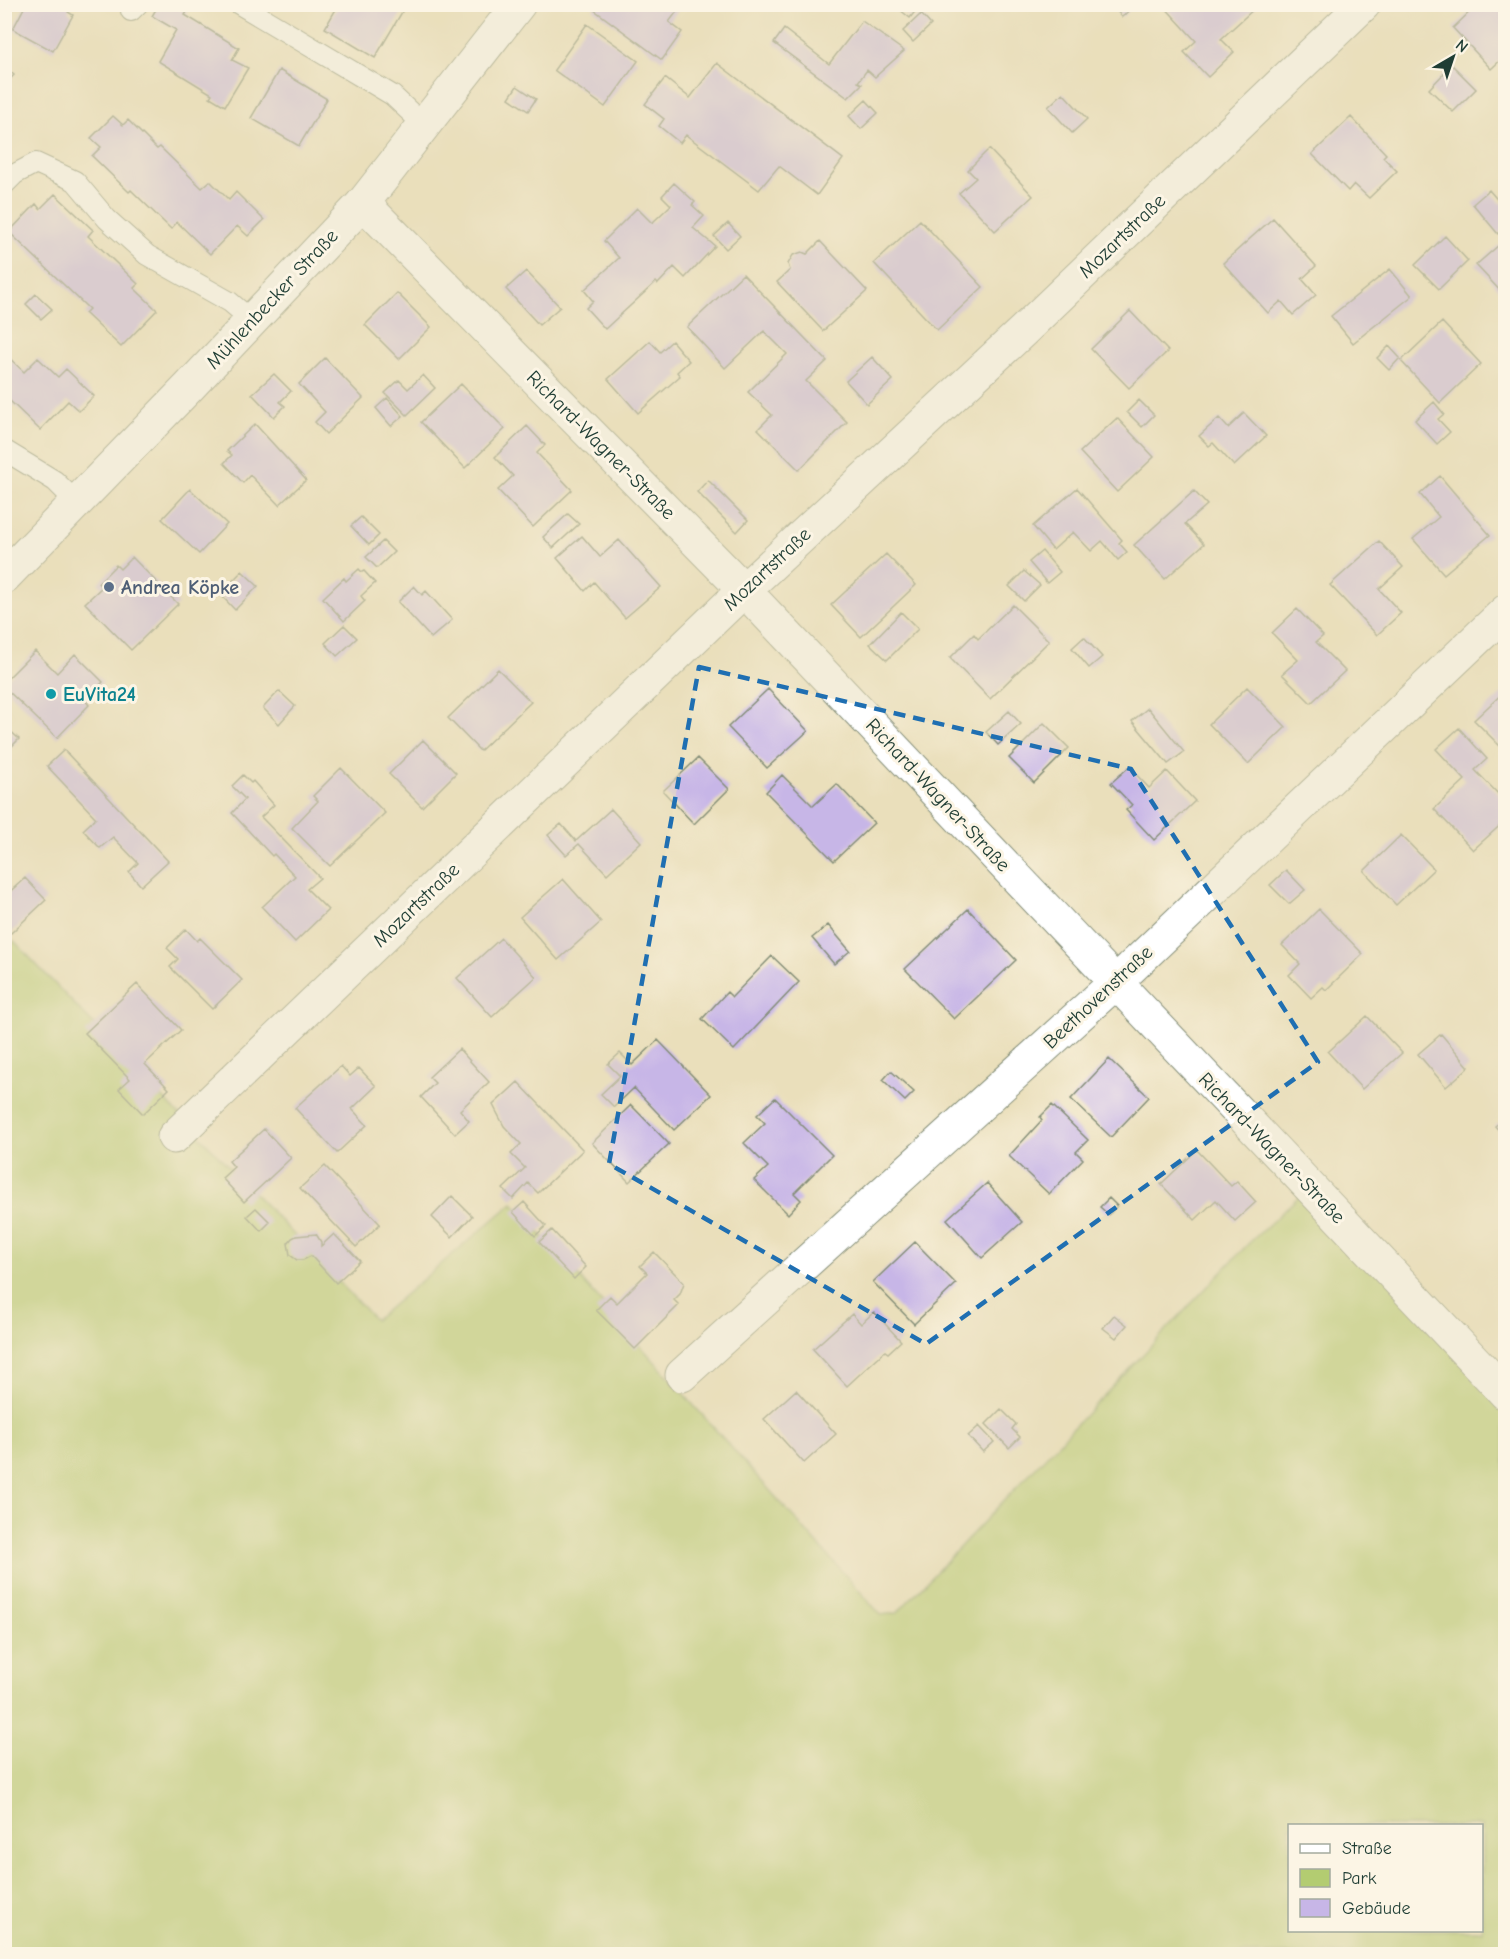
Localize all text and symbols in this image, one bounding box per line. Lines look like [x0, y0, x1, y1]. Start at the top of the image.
north arrow [1423, 27, 1483, 87]
text: N [1452, 36, 1472, 56]
street label: Mozartstraße [1074, 189, 1170, 283]
street label: Mühlenbecker Straße [201, 224, 343, 374]
street label: Richard-Wagner-Straße [522, 366, 680, 524]
street label: Mozartstraße [718, 523, 816, 615]
place label: Andrea Köpke [121, 576, 239, 599]
marker: Andrea Köpke [102, 580, 116, 594]
place label: EuVita24 [63, 683, 136, 706]
marker: EuVita24 [44, 687, 58, 701]
street label: Richard-Wagner-Straße [861, 714, 1015, 876]
street label: Mozartstraße [368, 858, 464, 952]
street label: Beethovenstraße [1039, 941, 1157, 1053]
street label: Richard-Wagner-Straße [1194, 1068, 1350, 1228]
legend [1288, 1824, 1483, 1932]
text: Straße [1342, 1838, 1392, 1859]
text: Park [1342, 1868, 1377, 1889]
text: Gebäude [1342, 1898, 1411, 1919]

